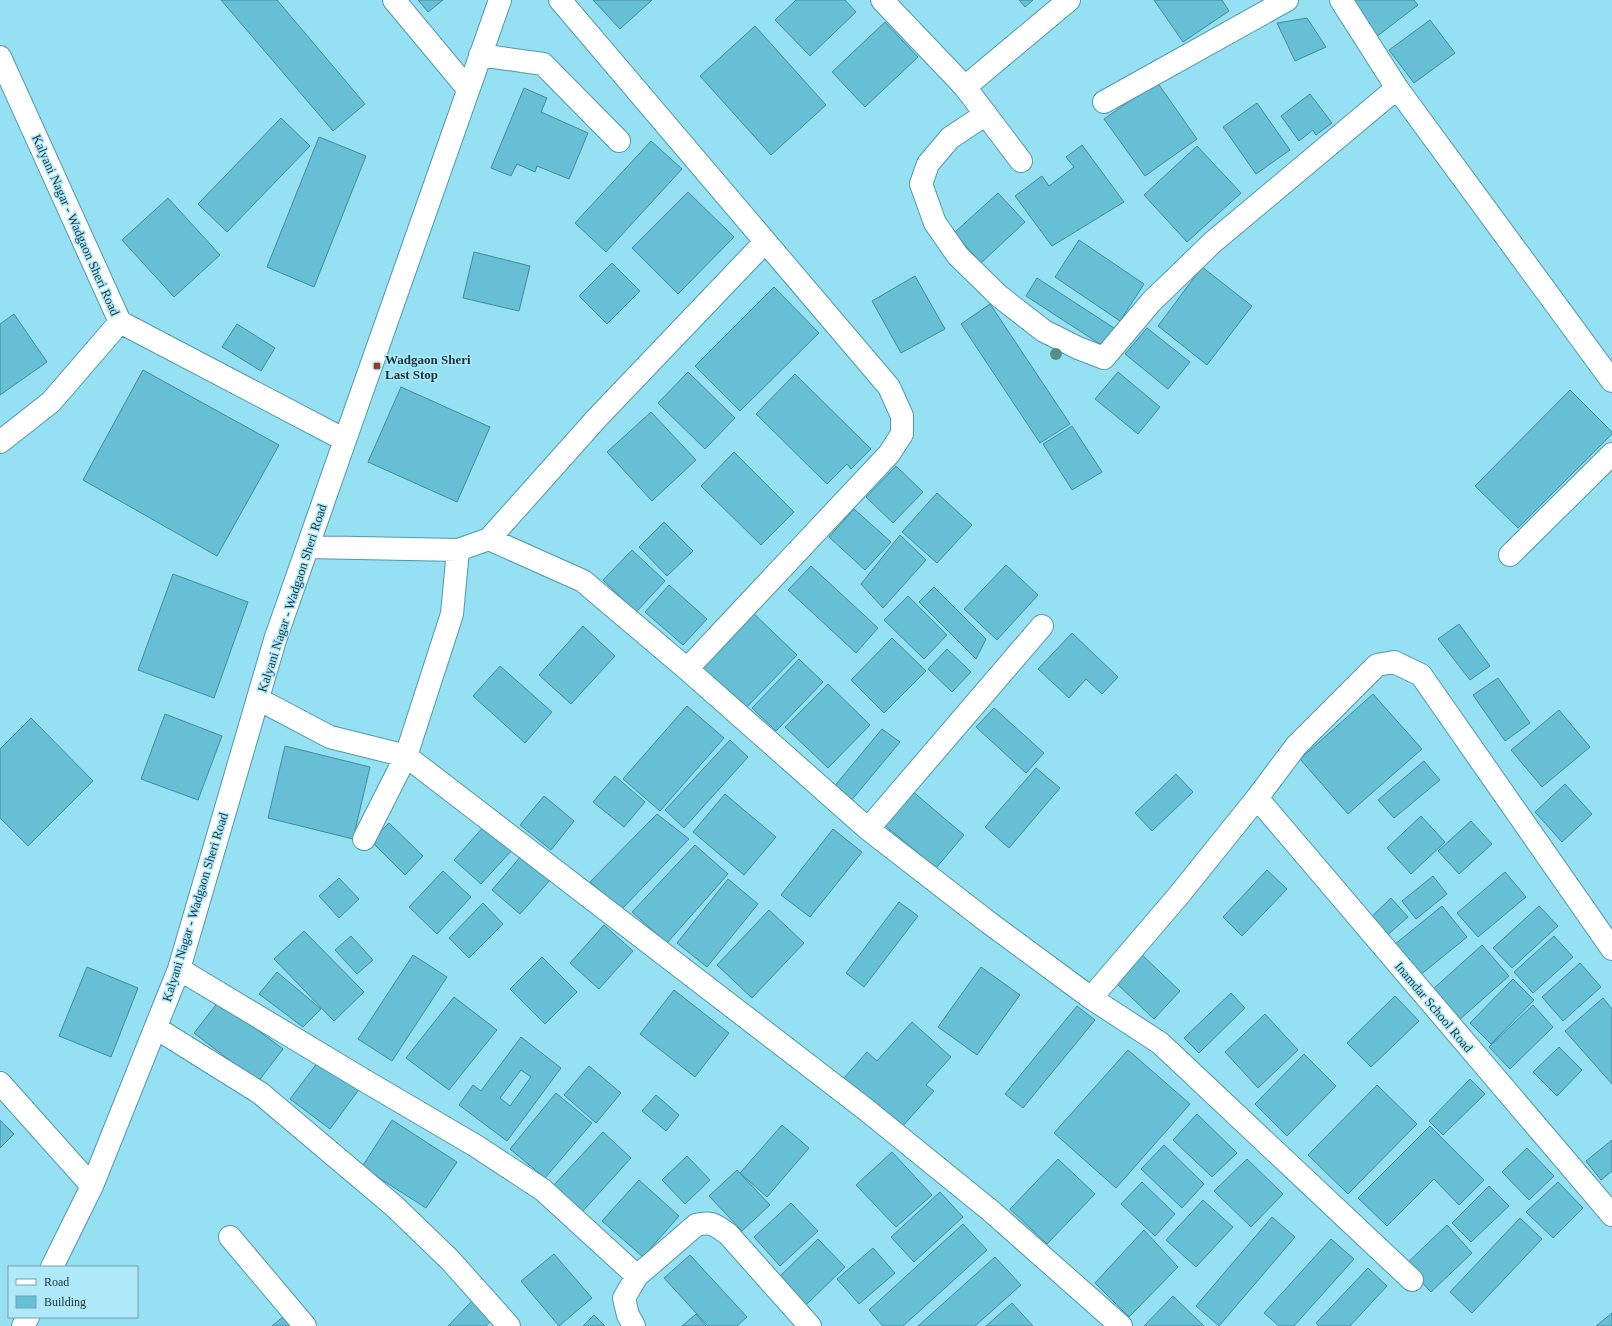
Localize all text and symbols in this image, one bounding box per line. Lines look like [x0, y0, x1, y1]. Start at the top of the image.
street label: Kalyani Nagar - Wadgaon Sheri Road [29, 132, 123, 318]
place label: Wadgaon Sheri Last Stop [385, 352, 471, 382]
marker: Wadgaon Sheri Last Stop [372, 361, 382, 371]
street label: Kalyani Nagar - Wadgaon Sheri Road [254, 502, 330, 694]
street label: Kalyani Nagar - Wadgaon Sheri Road [159, 810, 231, 1003]
street label: Inamdar School Road [1392, 959, 1476, 1056]
legend [8, 1266, 138, 1318]
text: Road [44, 1275, 69, 1289]
text: Building [44, 1295, 86, 1309]

